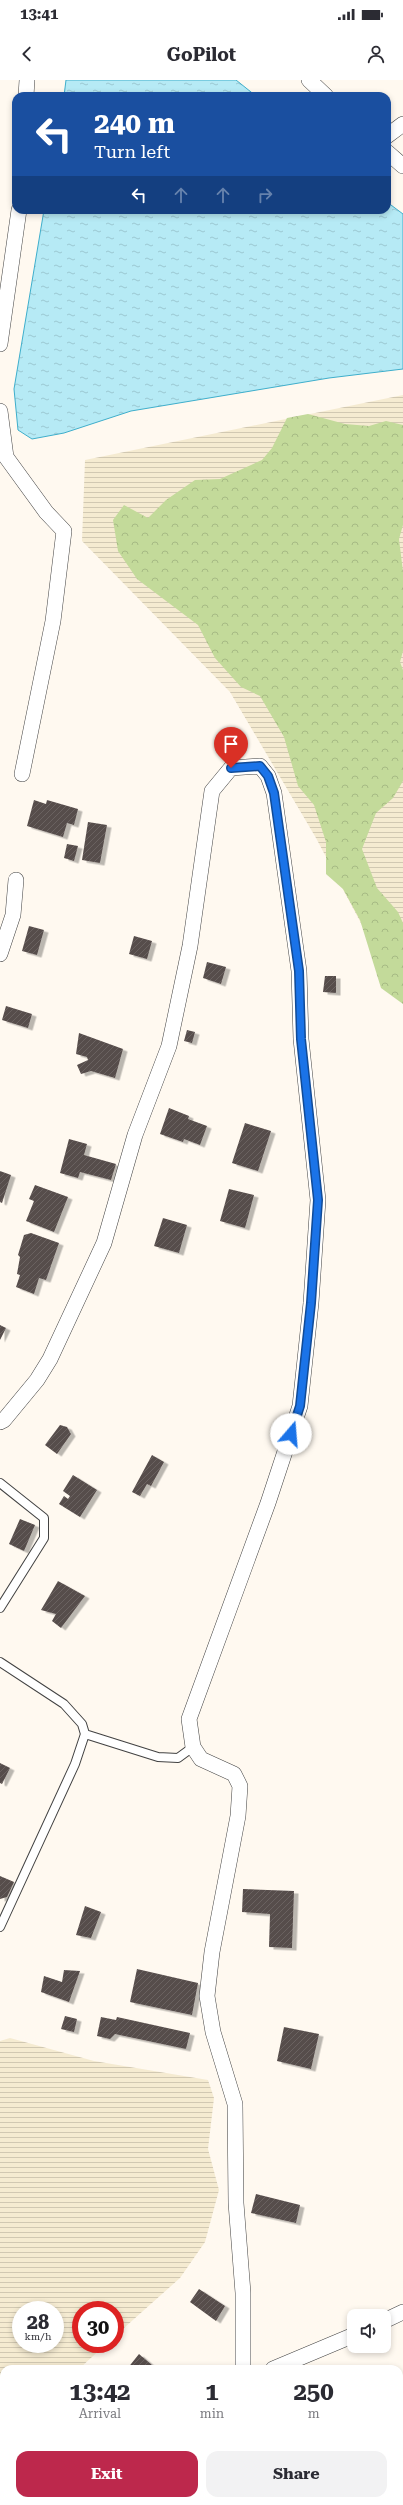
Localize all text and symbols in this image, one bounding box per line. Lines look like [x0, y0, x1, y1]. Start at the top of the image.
text: 13:41 [20, 5, 58, 23]
icon: back [16, 43, 38, 65]
icon: person [365, 43, 387, 65]
text: GoPilot [167, 44, 236, 65]
text: 240 m [94, 107, 175, 140]
icon: left [28, 108, 80, 160]
text: Turn left [94, 141, 170, 162]
icon: left [128, 184, 150, 206]
icon: ahead [170, 184, 192, 206]
icon: ahead [212, 184, 234, 206]
icon: right [254, 184, 276, 206]
pin [214, 727, 248, 768]
icon: arrive [220, 733, 242, 755]
position arrow [270, 1413, 312, 1455]
speed limit sign: 30 [72, 2301, 124, 2353]
map controls [347, 2309, 391, 2353]
button: sound [347, 2309, 391, 2353]
text: 28 [27, 2310, 49, 2334]
text: km/h [25, 2331, 51, 2342]
text: 13:42 [69, 2378, 131, 2406]
text: 1 [205, 2378, 219, 2406]
text: 250 [293, 2378, 334, 2406]
text: Arrival [79, 2406, 121, 2421]
text: min [200, 2406, 224, 2421]
text: m [308, 2406, 320, 2421]
button: Exit [16, 2451, 198, 2497]
button: Share [206, 2451, 387, 2497]

